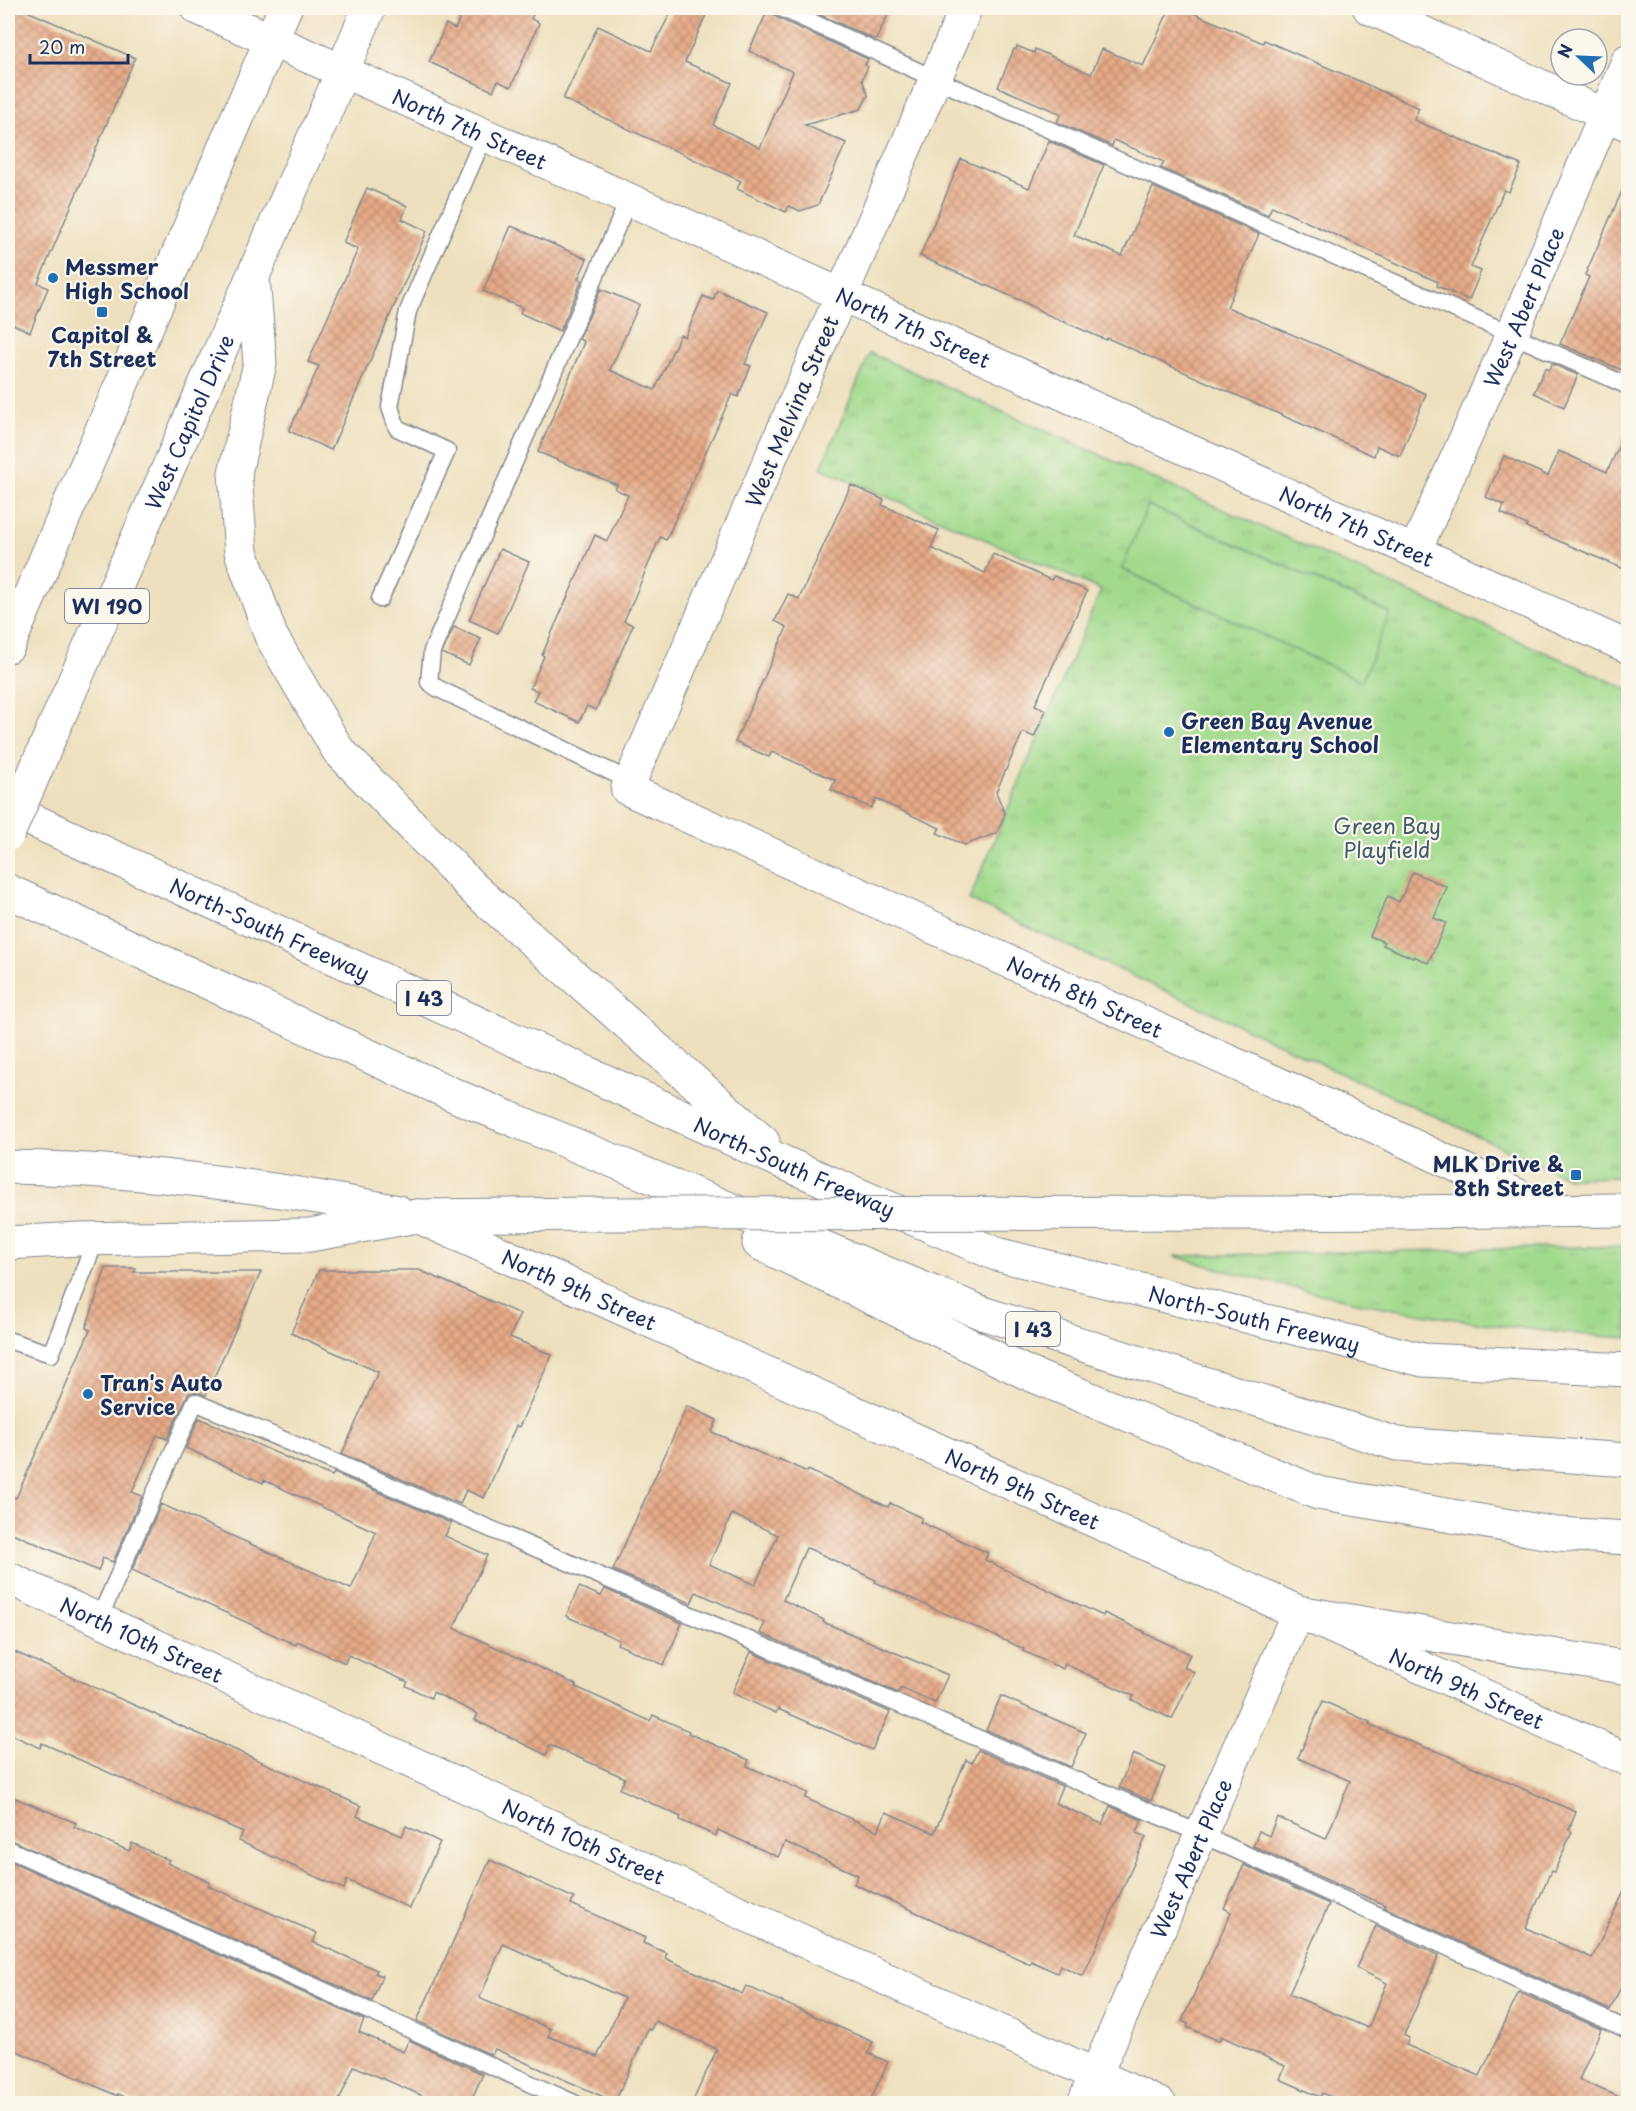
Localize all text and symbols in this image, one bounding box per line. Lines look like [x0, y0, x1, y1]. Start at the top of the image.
scale bar [30, 27, 128, 65]
north arrow [1549, 27, 1609, 87]
text: 20 m [39, 33, 85, 60]
text: N [1551, 40, 1578, 61]
street label: North 7th Street [387, 80, 552, 177]
street label: West Abert Place [1474, 222, 1572, 392]
place label: Messmer High School [65, 250, 189, 306]
marker: Messmer High School [46, 271, 60, 285]
street label: North 7th Street [831, 278, 996, 376]
marker: Capitol & 7th Street [95, 305, 109, 319]
street label: West Melvina Street [736, 310, 846, 512]
place label: Capitol & 7th Street [47, 318, 157, 374]
street label: West Capitol Drive [136, 329, 241, 515]
street label: North 7th Street [1274, 477, 1439, 574]
road number: WI 190 [65, 589, 149, 623]
place label: Green Bay Avenue Elementary School [1181, 704, 1379, 760]
marker: Green Bay Avenue Elementary School [1162, 725, 1176, 739]
park label: Green Bay Playfield [1333, 809, 1441, 865]
street label: North-South Freeway [165, 869, 375, 988]
street label: North 8th Street [1002, 947, 1168, 1045]
road number: I 43 [397, 981, 451, 1015]
street label: North-South Freeway [689, 1108, 900, 1225]
place label: MLK Drive & 8th Street [1433, 1147, 1564, 1203]
marker: MLK Drive & 8th Street [1569, 1168, 1583, 1182]
street label: North 9th Street [497, 1240, 662, 1338]
street label: North-South Freeway [1145, 1277, 1364, 1360]
road number: I 43 [1006, 1312, 1060, 1346]
place label: Tran's Auto Service [100, 1366, 222, 1422]
marker: Tran's Auto Service [81, 1387, 95, 1401]
street label: North 9th Street [940, 1439, 1105, 1537]
street label: North 10th Street [55, 1588, 228, 1690]
street label: North 9th Street [1384, 1639, 1549, 1736]
street label: West Abert Place [1141, 1773, 1239, 1943]
street label: North 10th Street [497, 1790, 670, 1892]

